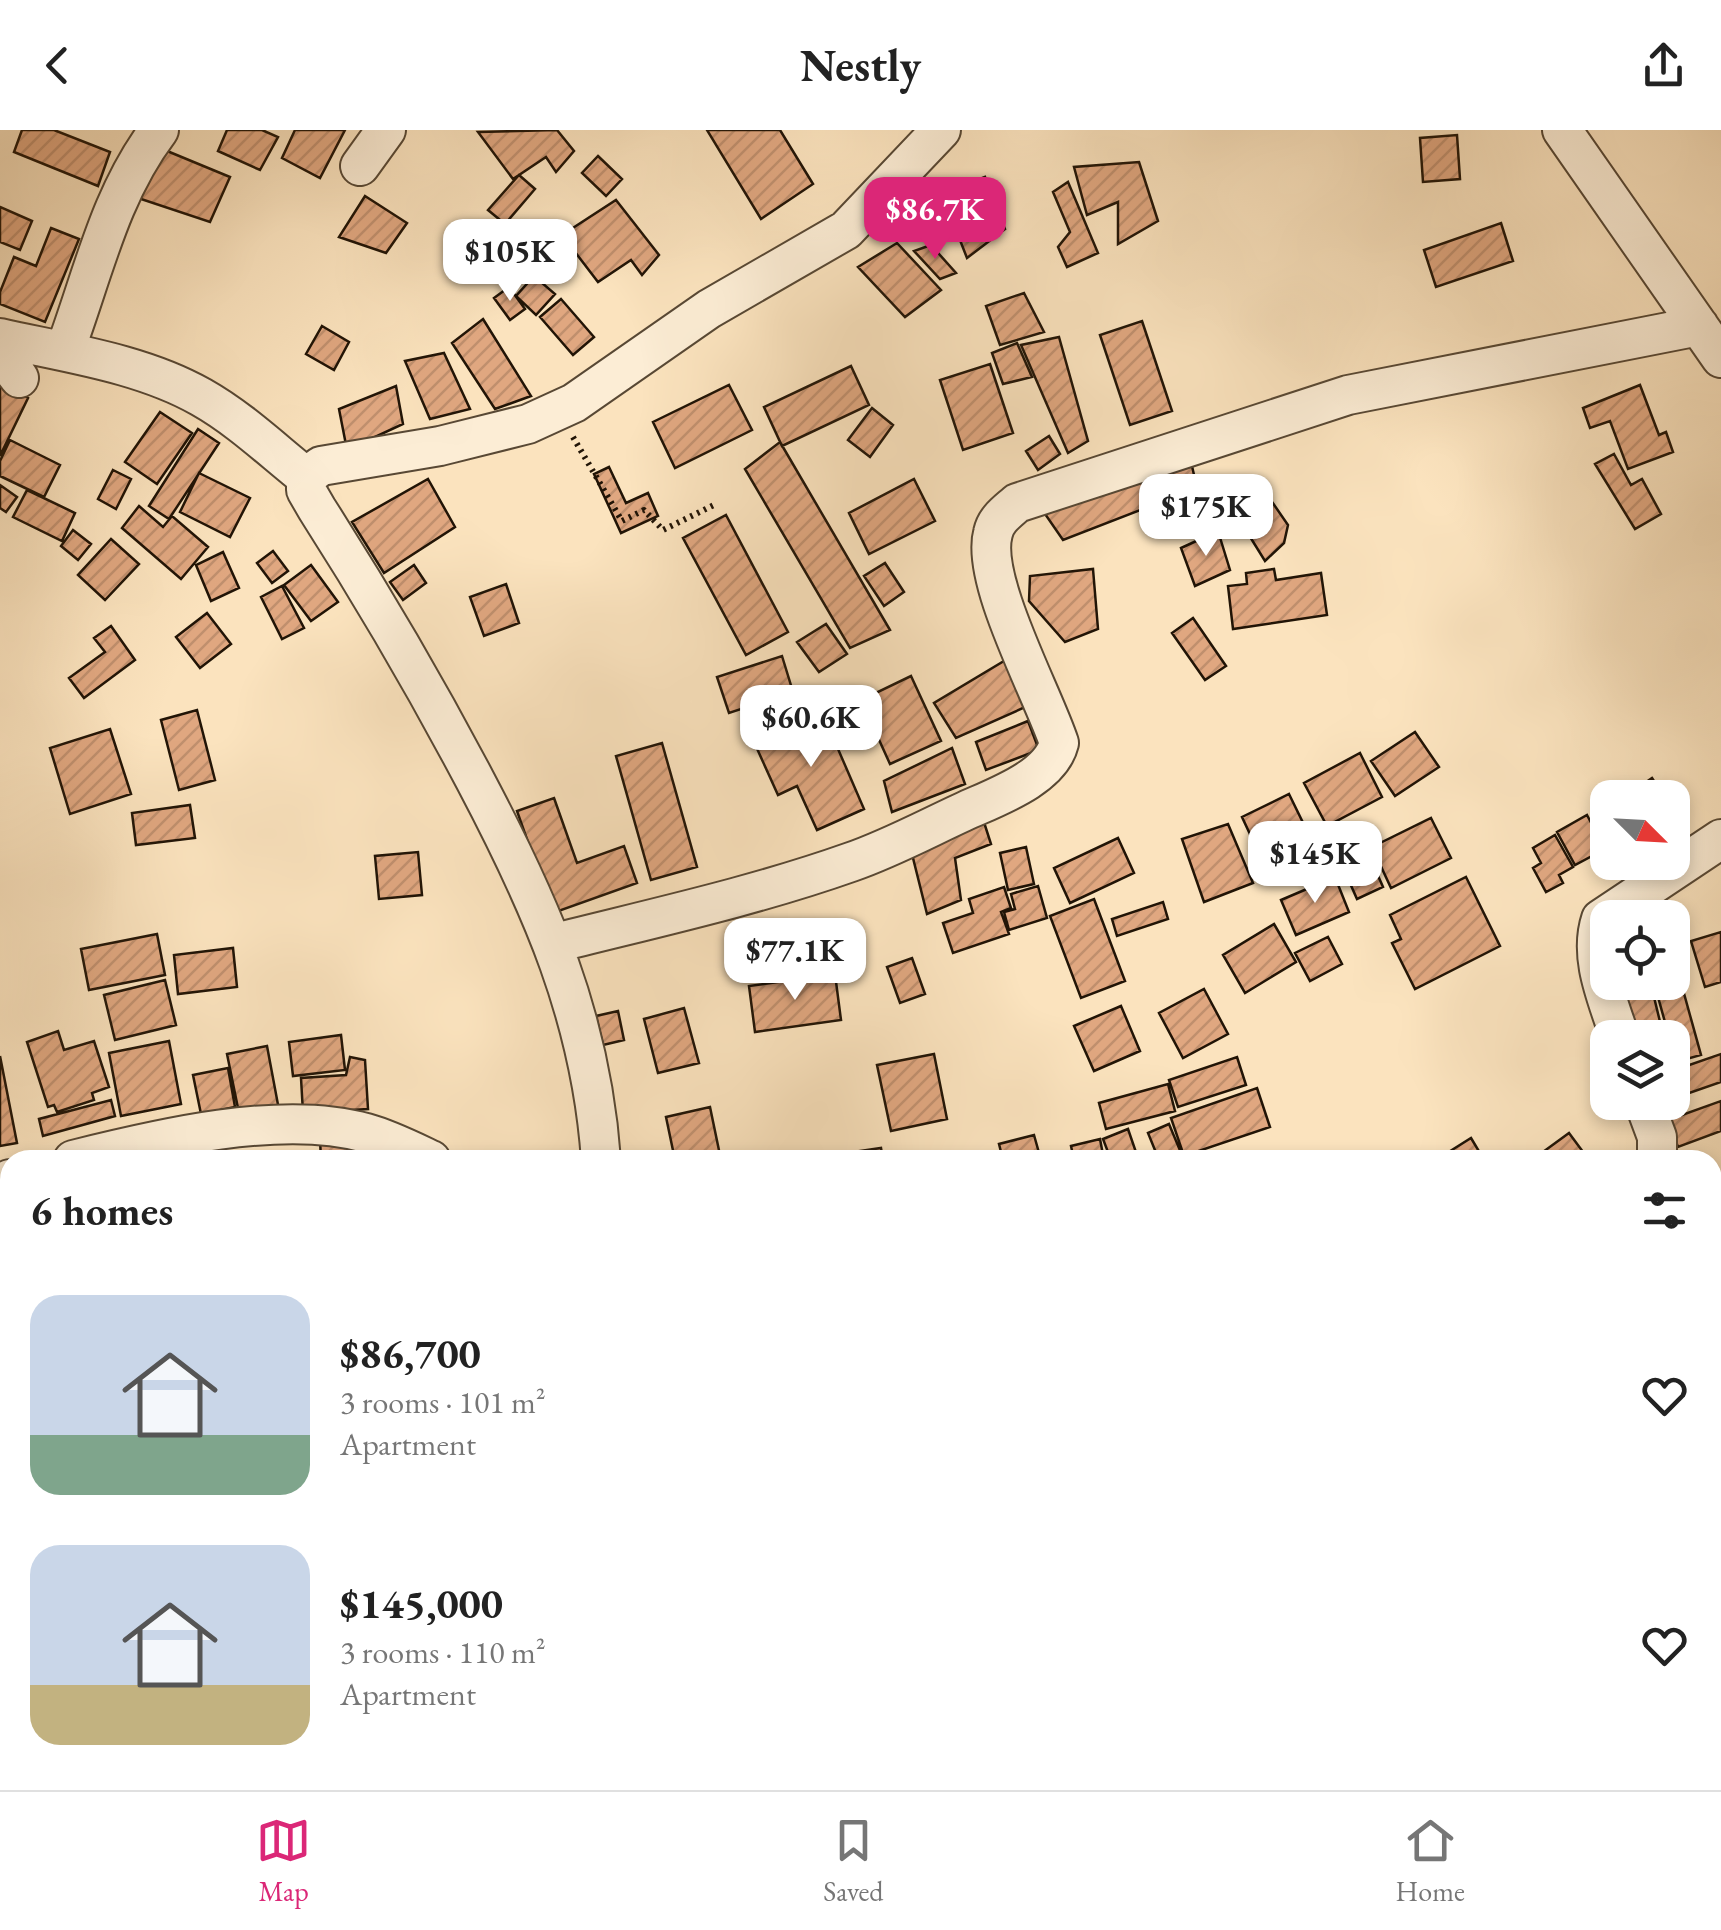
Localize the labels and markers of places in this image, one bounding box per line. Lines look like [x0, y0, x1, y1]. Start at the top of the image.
pin: $86.7K [854, 177, 1016, 262]
pin: $105K [440, 219, 580, 304]
pin: $175K [1136, 474, 1276, 559]
pin: $60.6K [730, 685, 892, 770]
pin: $145K [1245, 821, 1385, 906]
pin: $77.1K [714, 918, 876, 1003]

